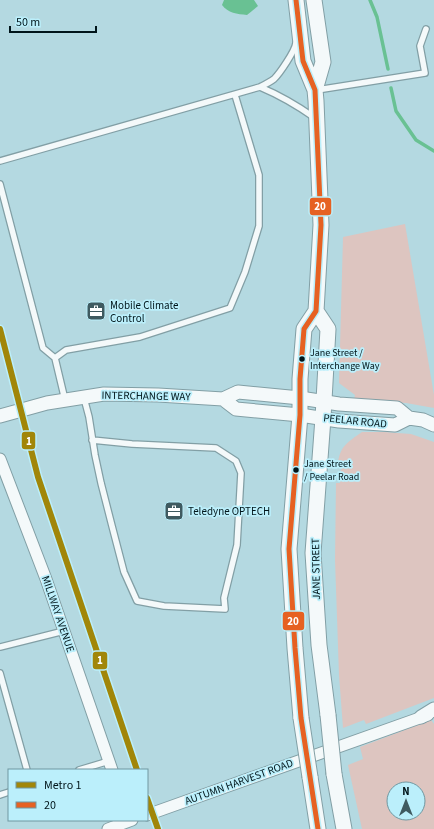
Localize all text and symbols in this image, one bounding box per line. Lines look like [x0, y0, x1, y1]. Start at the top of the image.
scale bar [10, 8, 96, 34]
text: 50 m [16, 14, 40, 31]
line badge: 20 [309, 197, 332, 216]
text: 20 [314, 199, 326, 214]
place label: Mobile Climate Control [110, 298, 179, 326]
office icon: Mobile Climate Control [85, 300, 107, 322]
place label: Jane Street / Interchange Way [310, 346, 380, 373]
marker: Jane Street / Interchange Way [297, 354, 307, 364]
street label: INTERCHANGE WAY [101, 388, 191, 404]
street label: PEELAR ROAD [322, 410, 388, 432]
line badge: 1 [21, 431, 36, 450]
text: 1 [26, 434, 32, 449]
place label: Jane Street / Peelar Road [304, 457, 359, 484]
marker: Jane Street / Peelar Road [291, 465, 301, 475]
office icon: Teledyne OPTECH [163, 500, 185, 522]
place label: Teledyne OPTECH [188, 504, 270, 519]
street label: JANE STREET [308, 538, 324, 600]
street label: MILLWAY AVENUE [38, 574, 78, 655]
line badge: 20 [282, 611, 305, 631]
text: 20 [287, 614, 299, 629]
line badge: 1 [92, 651, 108, 670]
text: 1 [97, 653, 103, 668]
street label: AUTUMN HARVEST ROAD [183, 755, 295, 809]
legend [8, 769, 148, 821]
text: Metro 1 [44, 777, 82, 794]
north arrow [386, 781, 426, 821]
text: N [402, 784, 410, 799]
text: 20 [44, 797, 56, 814]

